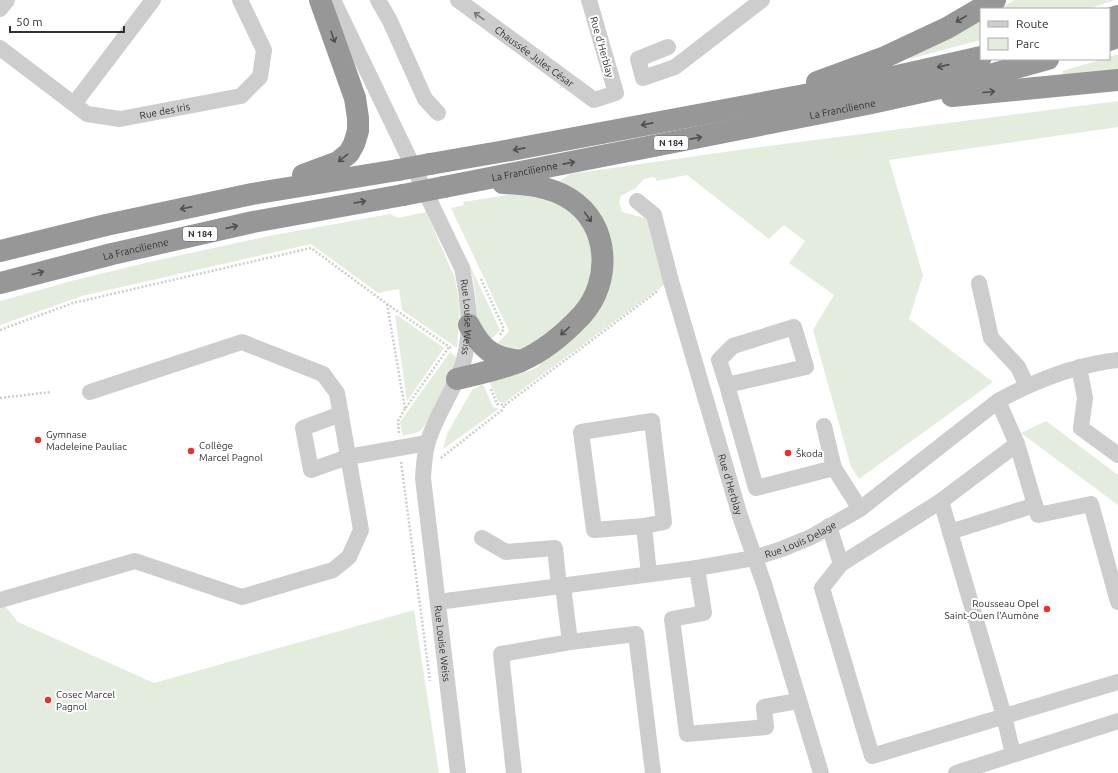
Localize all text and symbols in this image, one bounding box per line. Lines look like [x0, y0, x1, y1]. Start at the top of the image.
scale bar [10, 8, 124, 34]
legend [980, 8, 1110, 60]
one-way arrow [474, 12, 485, 20]
text: 50 m [16, 15, 43, 28]
street label: Rue d'Herblay [588, 15, 616, 79]
one-way arrow [955, 16, 967, 24]
text: Route [1016, 17, 1049, 30]
street label: Chaussée Jules César [493, 24, 576, 89]
one-way arrow [330, 30, 337, 43]
text: Parc [1016, 37, 1040, 50]
one-way arrow [937, 63, 950, 70]
one-way arrow [982, 89, 995, 96]
street label: La Francilienne [809, 97, 876, 121]
street label: Rue des Iris [139, 100, 191, 121]
one-way arrow [641, 121, 654, 129]
one-way arrow [690, 133, 703, 141]
road number: N 184 [654, 136, 688, 150]
one-way arrow [513, 145, 526, 153]
one-way arrow [337, 154, 348, 162]
one-way arrow [562, 158, 575, 166]
street label: La Francilienne [491, 159, 558, 183]
one-way arrow [353, 198, 366, 206]
one-way arrow [180, 204, 193, 212]
one-way arrow [584, 211, 592, 222]
one-way arrow [225, 222, 238, 230]
road number: N 184 [183, 227, 217, 241]
street label: La Francilienne [102, 236, 170, 262]
one-way arrow [31, 269, 44, 277]
street label: Rue Louise Weiss [459, 278, 474, 356]
one-way arrow [560, 326, 570, 336]
place label: Gymnase Madeleine Pauliac [46, 429, 127, 452]
marker: Gymnase Madeleine Pauliac [33, 435, 43, 445]
place label: Collège Marcel Pagnol [199, 440, 263, 463]
marker: Collège Marcel Pagnol [186, 446, 196, 456]
place label: Škoda [796, 447, 823, 459]
marker: Škoda [783, 448, 793, 458]
street label: Rue d'Herblay [717, 453, 745, 516]
street label: Rue Louis Delage [763, 518, 838, 560]
place label: Rousseau Opel Saint-Ouen l'Aumône [945, 598, 1039, 621]
marker: Rousseau Opel Saint-Ouen l'Aumône [1042, 604, 1052, 614]
street label: Rue Louise Weiss [433, 605, 453, 682]
place label: Cosec Marcel Pagnol [56, 689, 116, 712]
marker: Cosec Marcel Pagnol [43, 695, 53, 705]

